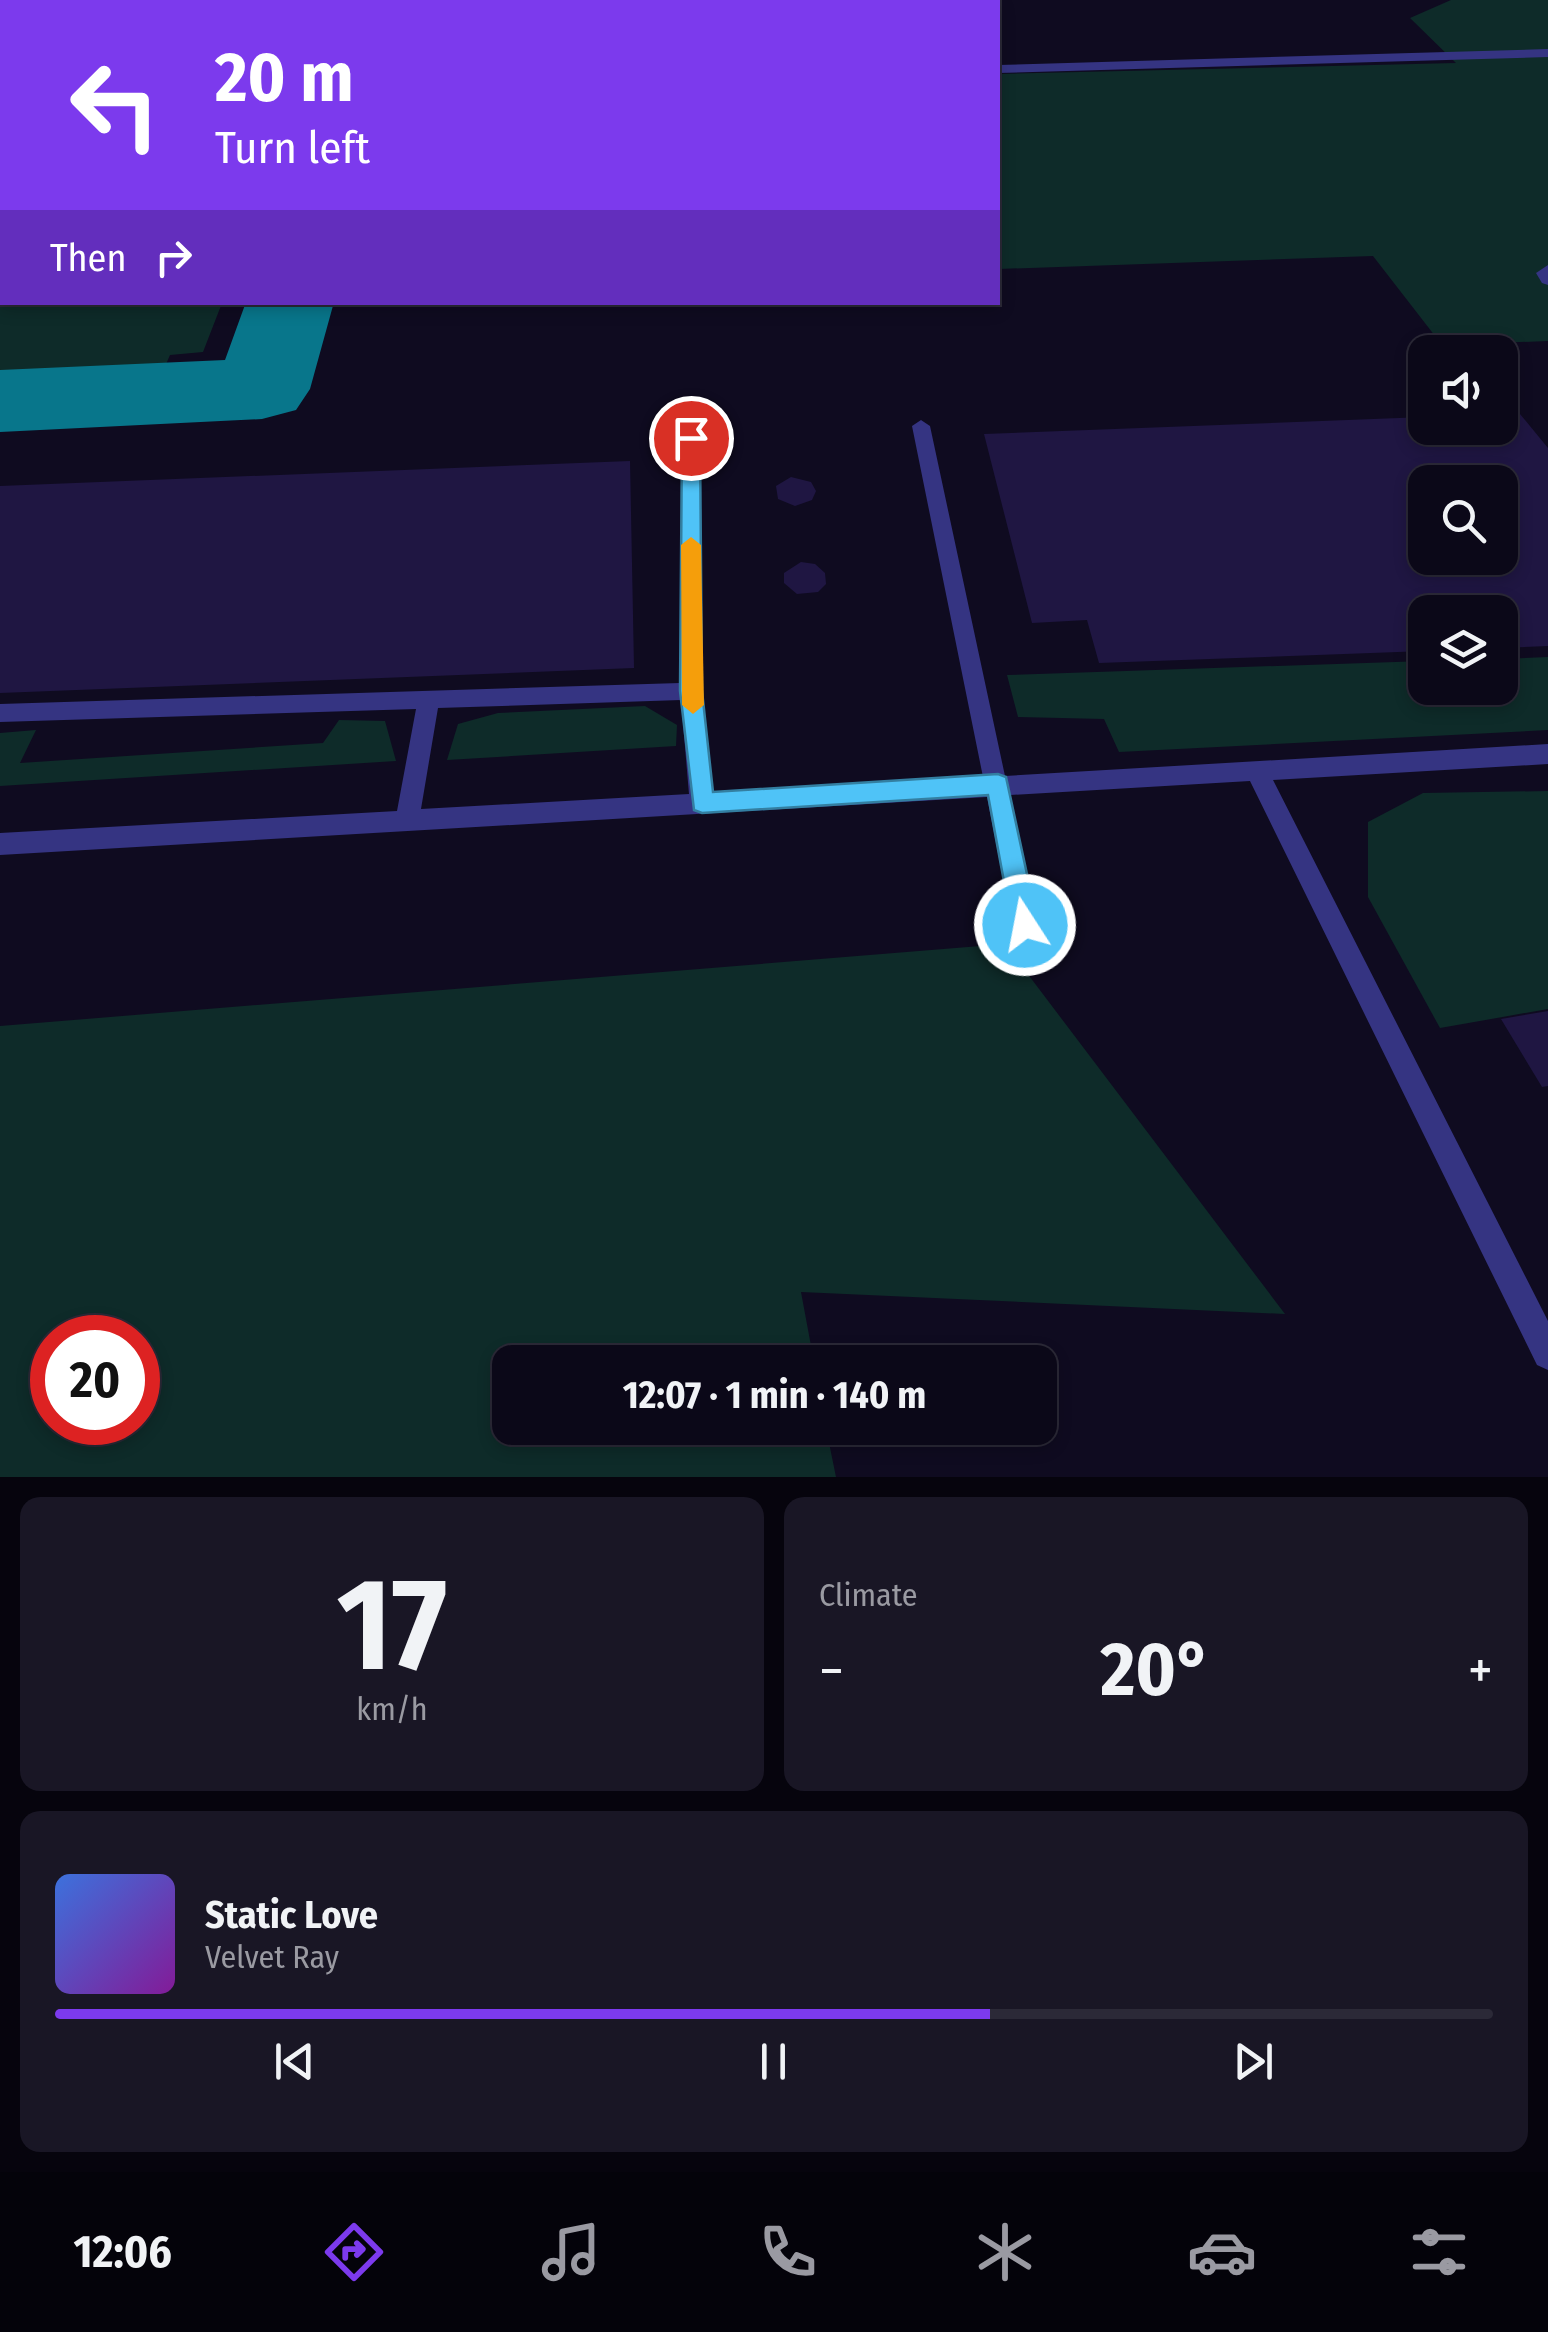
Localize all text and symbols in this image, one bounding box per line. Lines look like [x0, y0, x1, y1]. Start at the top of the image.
text: 20 m [215, 36, 354, 120]
icon: left [50, 40, 180, 170]
text: Turn left [215, 121, 370, 175]
icon: right [146, 230, 201, 285]
text: Then [50, 235, 126, 281]
map controls [1408, 335, 1518, 705]
button: sound [1408, 335, 1518, 445]
pin [649, 396, 734, 481]
icon: arrive [664, 411, 719, 466]
button: search [1408, 465, 1518, 575]
button: layers [1408, 595, 1518, 705]
position arrow [973, 873, 1077, 977]
speed limit sign: 20 [30, 1315, 160, 1445]
text: 12:07 · 1 min · 140 m [623, 1372, 926, 1418]
text: 17 [337, 1547, 447, 1703]
text: Climate [819, 1576, 918, 1614]
text: 20° [1101, 1625, 1211, 1715]
text: − [819, 1638, 844, 1704]
text: + [1468, 1638, 1493, 1704]
text: km/h [356, 1690, 428, 1728]
text: Static Love [205, 1892, 378, 1938]
text: Velvet Ray [205, 1938, 339, 1976]
icon: previous [267, 2034, 322, 2089]
icon: pause [746, 2034, 801, 2089]
icon: next [1226, 2034, 1281, 2089]
icon: directions [319, 2217, 389, 2287]
icon: music [536, 2217, 606, 2287]
icon: phone [753, 2217, 823, 2287]
icon: climate [970, 2217, 1040, 2287]
icon: car [1187, 2217, 1257, 2287]
icon: filters [1404, 2217, 1474, 2287]
text: 12:06 [74, 2225, 172, 2279]

